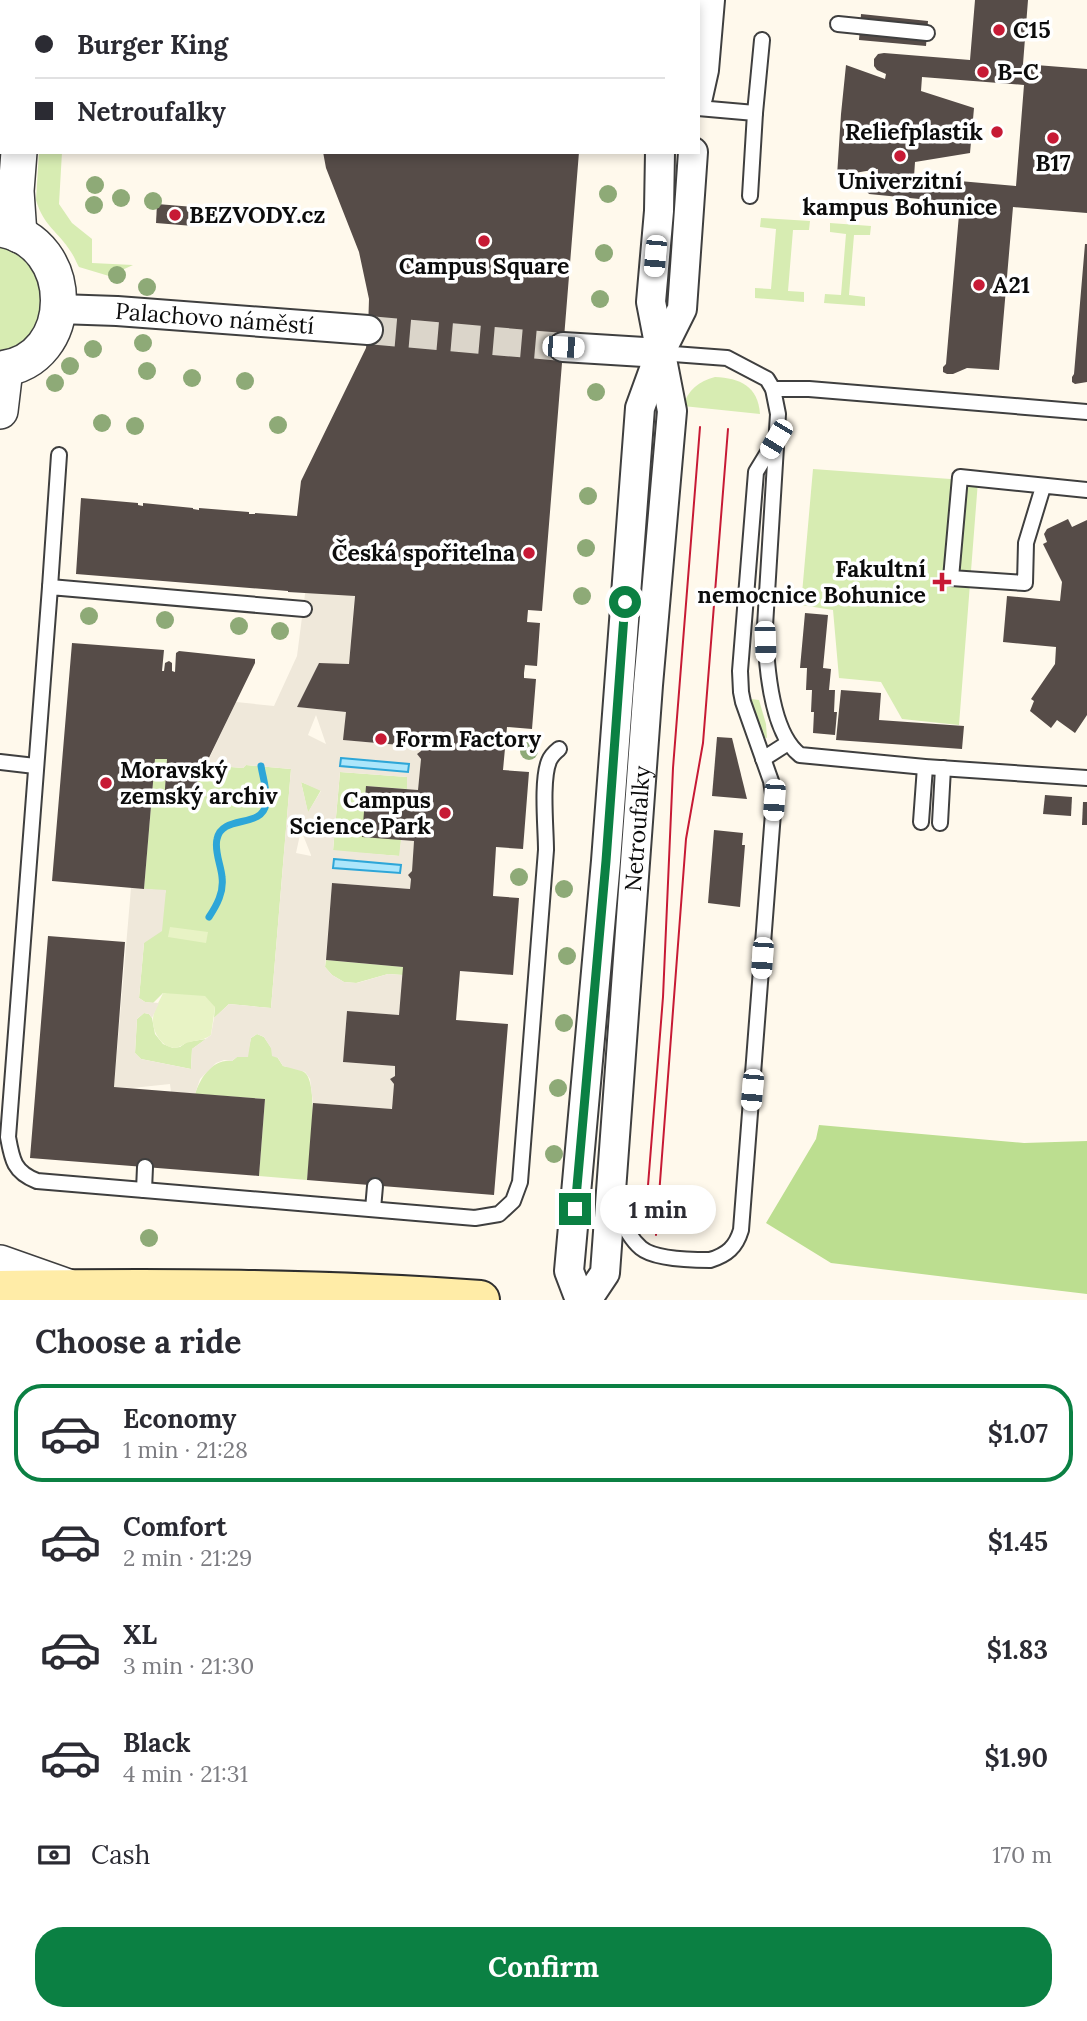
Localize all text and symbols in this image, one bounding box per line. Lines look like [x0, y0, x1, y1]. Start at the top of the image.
place label: C15 [1013, 15, 1051, 44]
marker: C15 [991, 22, 1007, 38]
text: Burger King [77, 28, 228, 61]
place label: B-C [997, 57, 1039, 86]
marker: B-C [975, 64, 991, 80]
text: Netroufalky [77, 95, 226, 128]
place label: Reliefplastik [845, 117, 983, 146]
marker: Reliefplastik [989, 124, 1005, 140]
marker: B17 [1045, 130, 1061, 146]
marker: Univerzitní kampus Bohunice [892, 148, 908, 164]
place label: B17 [1035, 148, 1071, 177]
place label: Univerzitní kampus Bohunice [803, 166, 997, 221]
place label: BEZVODY.cz [189, 200, 325, 229]
marker: BEZVODY.cz [167, 207, 183, 223]
marker: Campus Square [476, 233, 492, 249]
car [643, 234, 668, 278]
place label: Campus Square [399, 251, 569, 280]
place label: A21 [993, 270, 1030, 299]
marker: A21 [971, 277, 987, 293]
street label: Palachovo náměstí [114, 296, 315, 340]
car [542, 335, 585, 359]
car [757, 416, 796, 462]
place label: Česká spořitelna [332, 538, 515, 567]
marker: Česká spořitelna [521, 545, 537, 561]
place label: Fakultní nemocnice Bohunice [697, 554, 926, 609]
marker: Fakultní nemocnice Bohunice [932, 572, 952, 592]
route start [609, 586, 641, 618]
car [754, 621, 777, 663]
place label: Form Factory [395, 724, 541, 753]
marker: Form Factory [373, 731, 389, 747]
place label: Moravský zemský archiv [120, 755, 278, 810]
street label: Netroufalky [618, 764, 656, 892]
marker: Moravský zemský archiv [98, 775, 114, 791]
car [763, 778, 786, 822]
place label: Campus Science Park [289, 785, 431, 840]
marker: Campus Science Park [437, 805, 453, 821]
car [751, 936, 774, 980]
car [740, 1068, 765, 1112]
callout: 1 min [600, 1184, 715, 1234]
route end [559, 1193, 591, 1225]
text: 1 min [629, 1195, 687, 1224]
text: Choose a ride [35, 1321, 242, 1362]
icon: car [39, 1402, 102, 1465]
text: Economy [123, 1402, 236, 1435]
text: $1.07 [988, 1417, 1048, 1450]
text: 1 min · 21:28 [123, 1435, 248, 1464]
icon: car [39, 1510, 102, 1573]
text: Comfort [123, 1510, 227, 1543]
text: $1.45 [988, 1525, 1048, 1558]
text: 2 min · 21:29 [123, 1543, 252, 1572]
icon: car [39, 1618, 102, 1681]
text: XL [123, 1618, 157, 1651]
text: $1.83 [987, 1633, 1048, 1666]
text: 3 min · 21:30 [123, 1651, 254, 1680]
icon: car [39, 1726, 102, 1789]
text: Black [123, 1726, 191, 1759]
text: $1.90 [985, 1741, 1048, 1774]
text: 4 min · 21:31 [123, 1759, 248, 1788]
icon: cash [35, 1836, 73, 1874]
text: Cash [91, 1838, 150, 1871]
text: 170 m [992, 1840, 1052, 1869]
button: Confirm [35, 1927, 1052, 2007]

